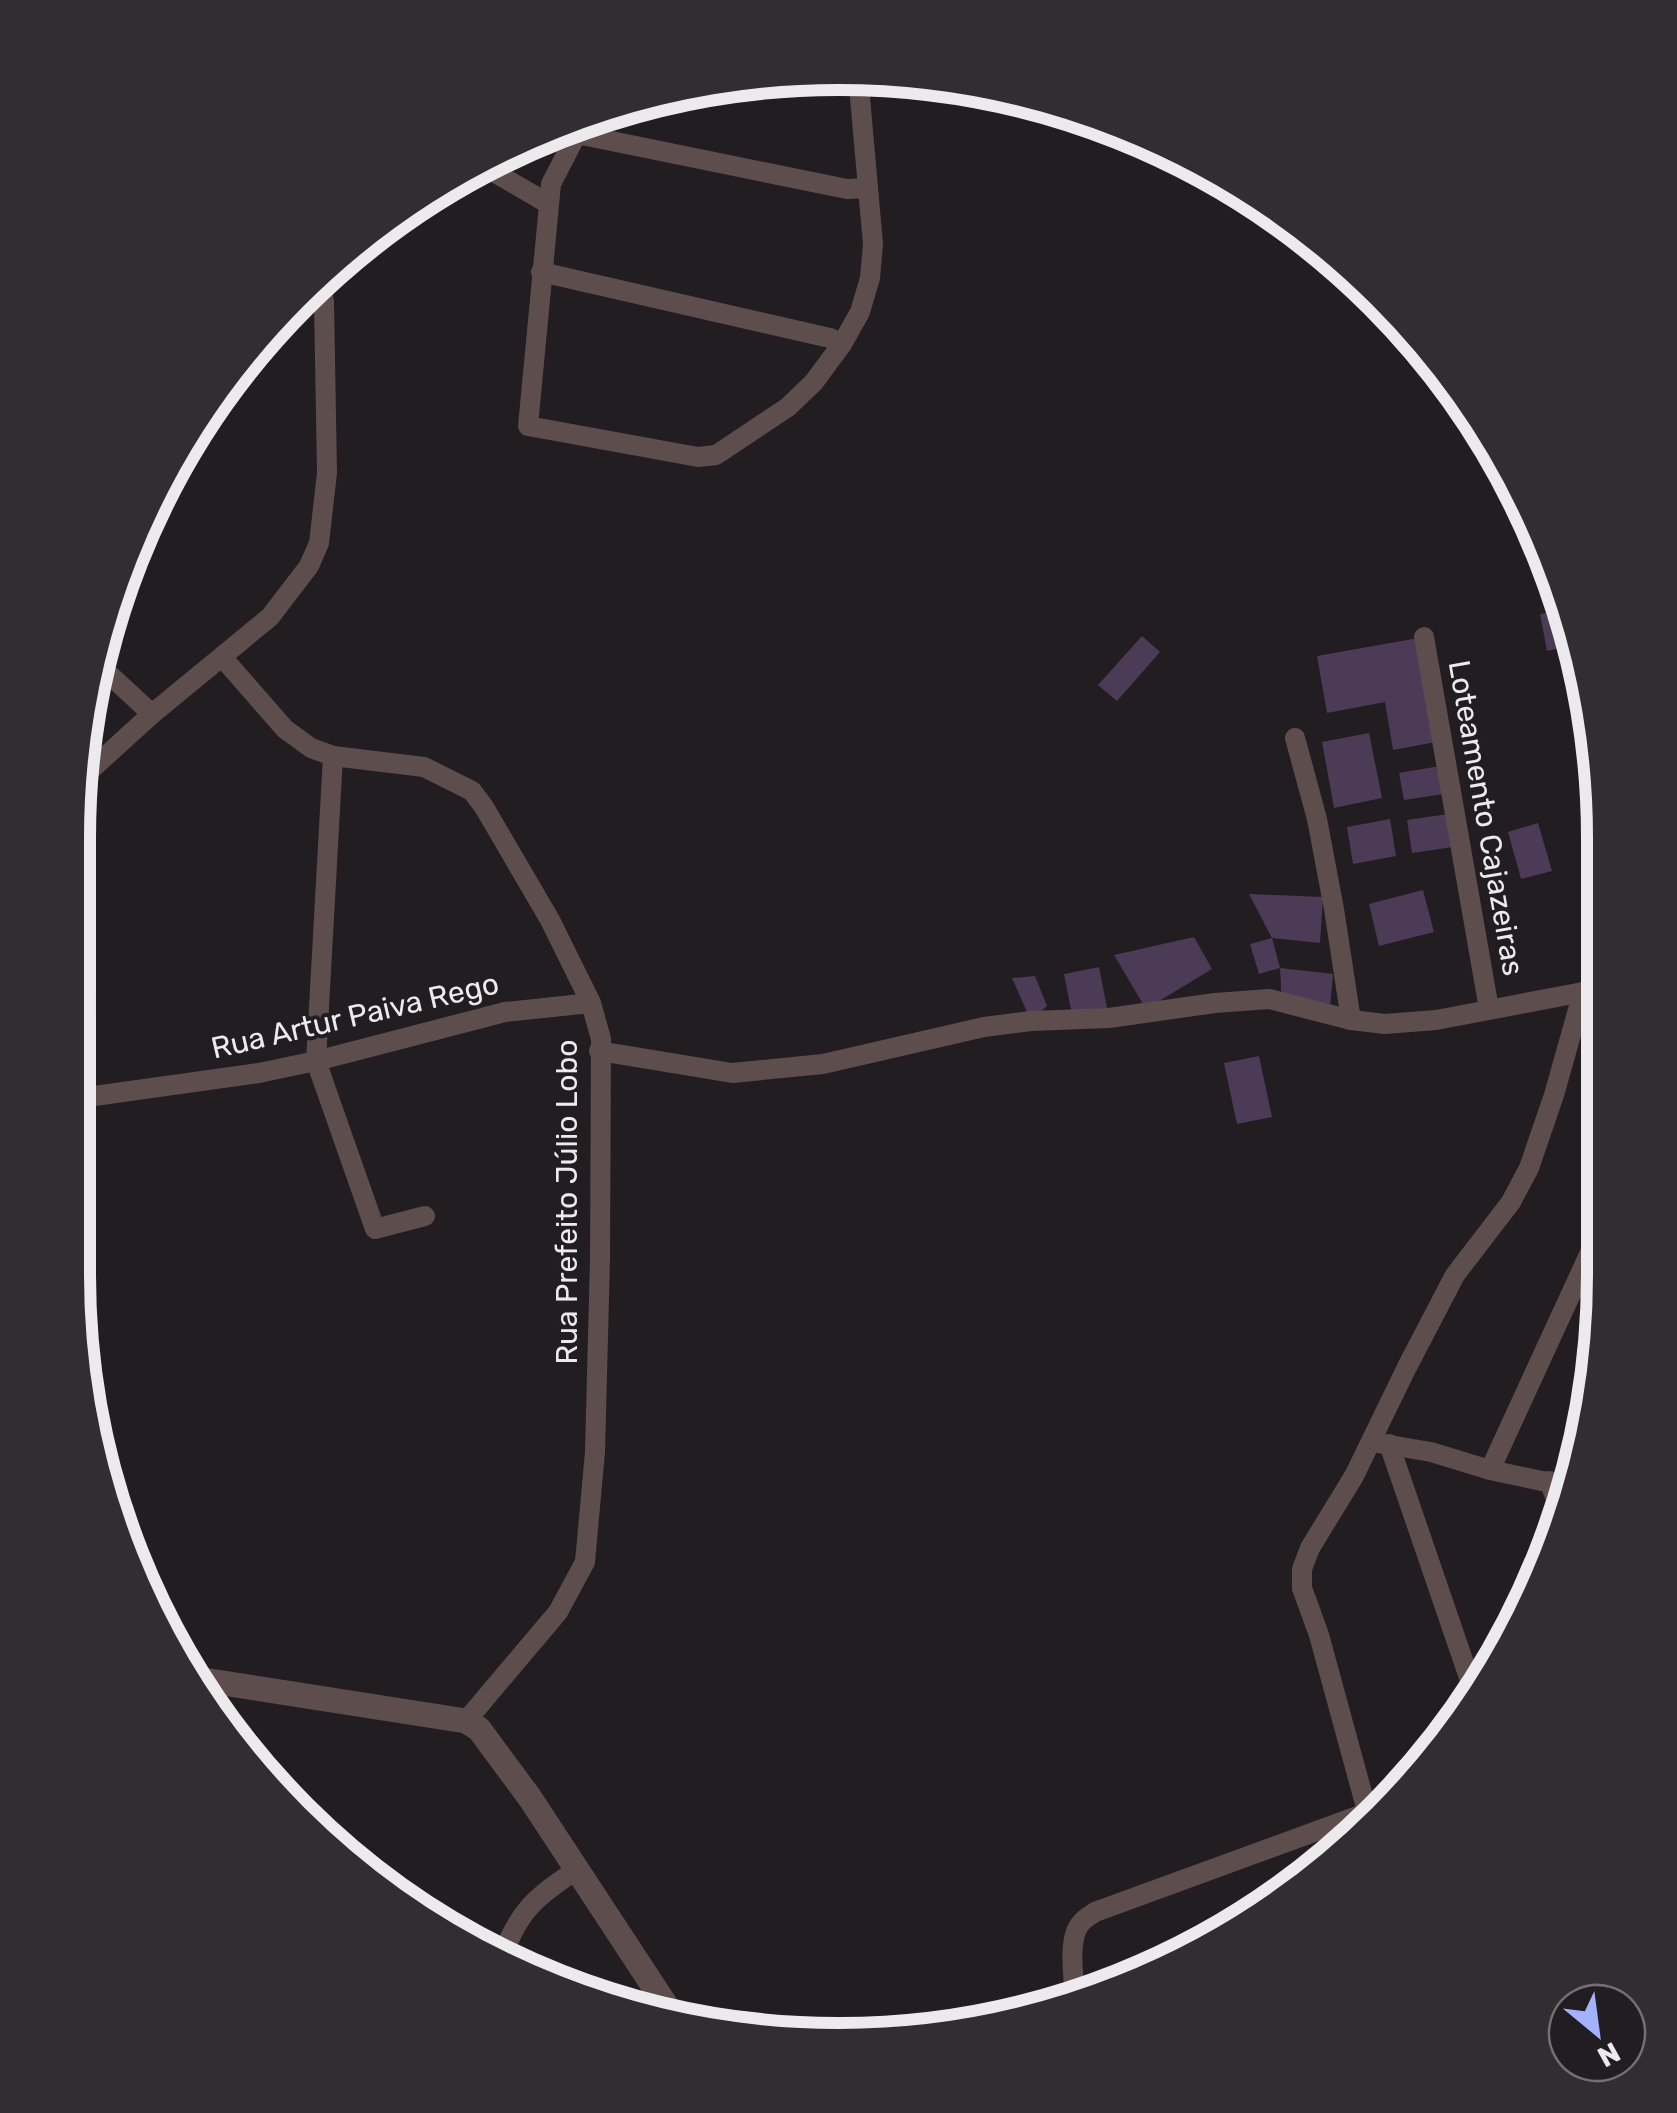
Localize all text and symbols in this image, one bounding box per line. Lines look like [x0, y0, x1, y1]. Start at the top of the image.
street label: Loteamento Cajazeiras [1441, 657, 1531, 979]
street label: Rua Artur Paiva Rego [208, 965, 502, 1067]
street label: Rua Prefeito Júlio Lobo [549, 1039, 585, 1365]
north arrow [1547, 1983, 1647, 2083]
text: N [1592, 2035, 1626, 2074]

